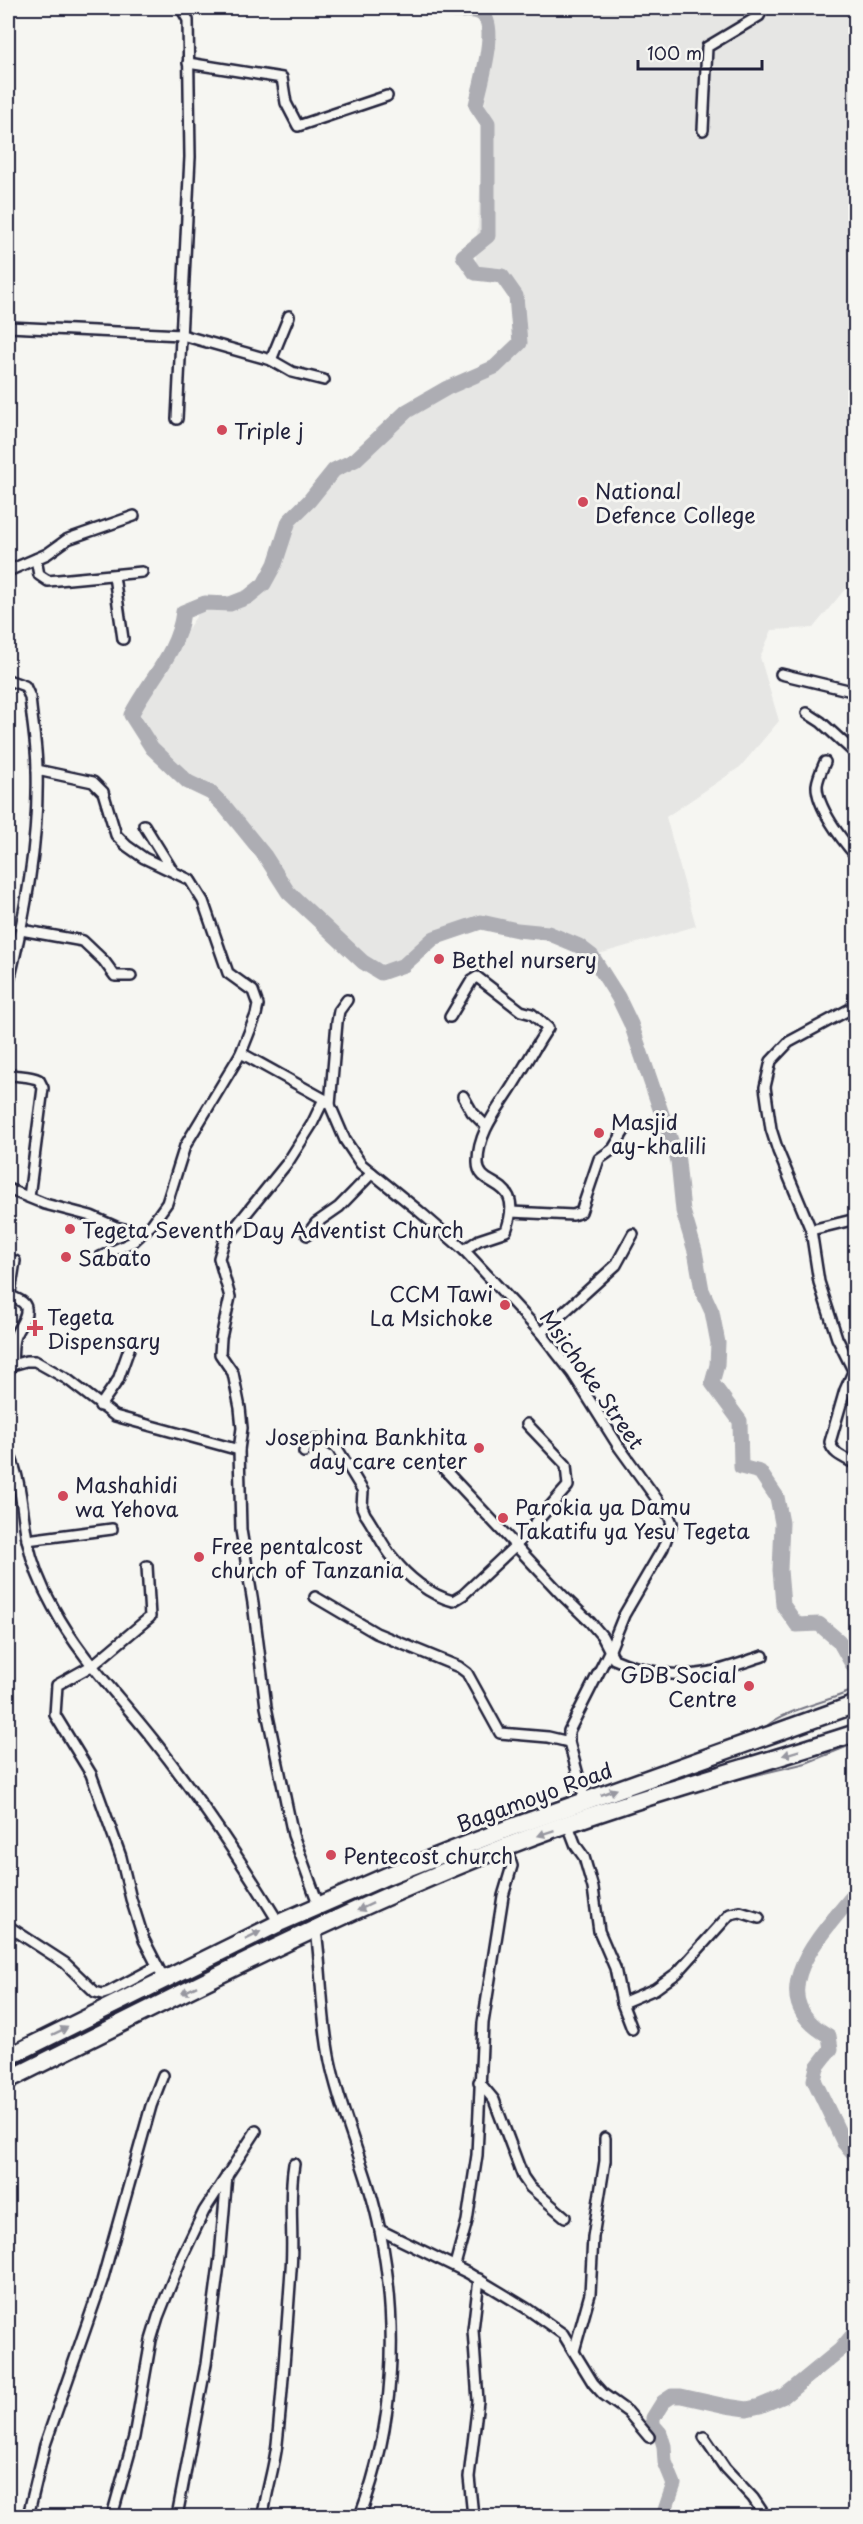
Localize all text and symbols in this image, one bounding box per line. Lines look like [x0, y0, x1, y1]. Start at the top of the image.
scale bar [638, 33, 762, 71]
text: 100 m [647, 39, 702, 66]
place label: Triple j [234, 414, 304, 446]
marker: Triple j [215, 423, 229, 437]
place label: National Defence College [595, 474, 756, 530]
marker: National Defence College [576, 495, 590, 509]
place label: Bethel nursery [451, 943, 597, 975]
marker: Bethel nursery [432, 952, 446, 966]
place label: Masjid ay-khalili [611, 1105, 707, 1161]
marker: Masjid ay-khalili [592, 1126, 606, 1140]
place label: Tegeta Seventh Day Adventist Church [82, 1213, 464, 1245]
marker: Tegeta Seventh Day Adventist Church [63, 1222, 77, 1236]
place label: Sabato [78, 1241, 151, 1273]
marker: Sabato [59, 1250, 73, 1264]
place label: CCM Tawi La Msichoke [370, 1277, 493, 1333]
marker: CCM Tawi La Msichoke [498, 1298, 512, 1312]
place label: Tegeta Dispensary [47, 1300, 160, 1356]
street label: Msichoke Street [533, 1303, 653, 1455]
marker: Tegeta Dispensary [28, 1321, 42, 1335]
place label: Josephina Bankhita day care center [265, 1420, 468, 1476]
marker: Josephina Bankhita day care center [472, 1441, 486, 1455]
place label: Mashahidi wa Yehova [75, 1468, 179, 1524]
marker: Mashahidi wa Yehova [56, 1489, 70, 1503]
place label: Parokia ya Damu Takatifu ya Yesu Tegeta [515, 1490, 750, 1546]
marker: Parokia ya Damu Takatifu ya Yesu Tegeta [496, 1511, 510, 1525]
place label: Free pentalcost church of Tanzania [211, 1529, 404, 1585]
marker: Free pentalcost church of Tanzania [192, 1550, 206, 1564]
place label: GDB Social Centre [620, 1658, 737, 1714]
marker: GDB Social Centre [742, 1679, 756, 1693]
one-way arrow [782, 1749, 800, 1759]
street label: Bagamoyo Road [452, 1753, 616, 1839]
one-way arrow [600, 1786, 618, 1796]
one-way arrow [537, 1829, 555, 1838]
place label: Pentecost church [343, 1839, 513, 1871]
marker: Pentecost church [324, 1848, 338, 1862]
one-way arrow [357, 1902, 374, 1911]
one-way arrow [245, 1930, 262, 1940]
one-way arrow [181, 1986, 198, 1995]
one-way arrow [51, 2026, 68, 2036]

